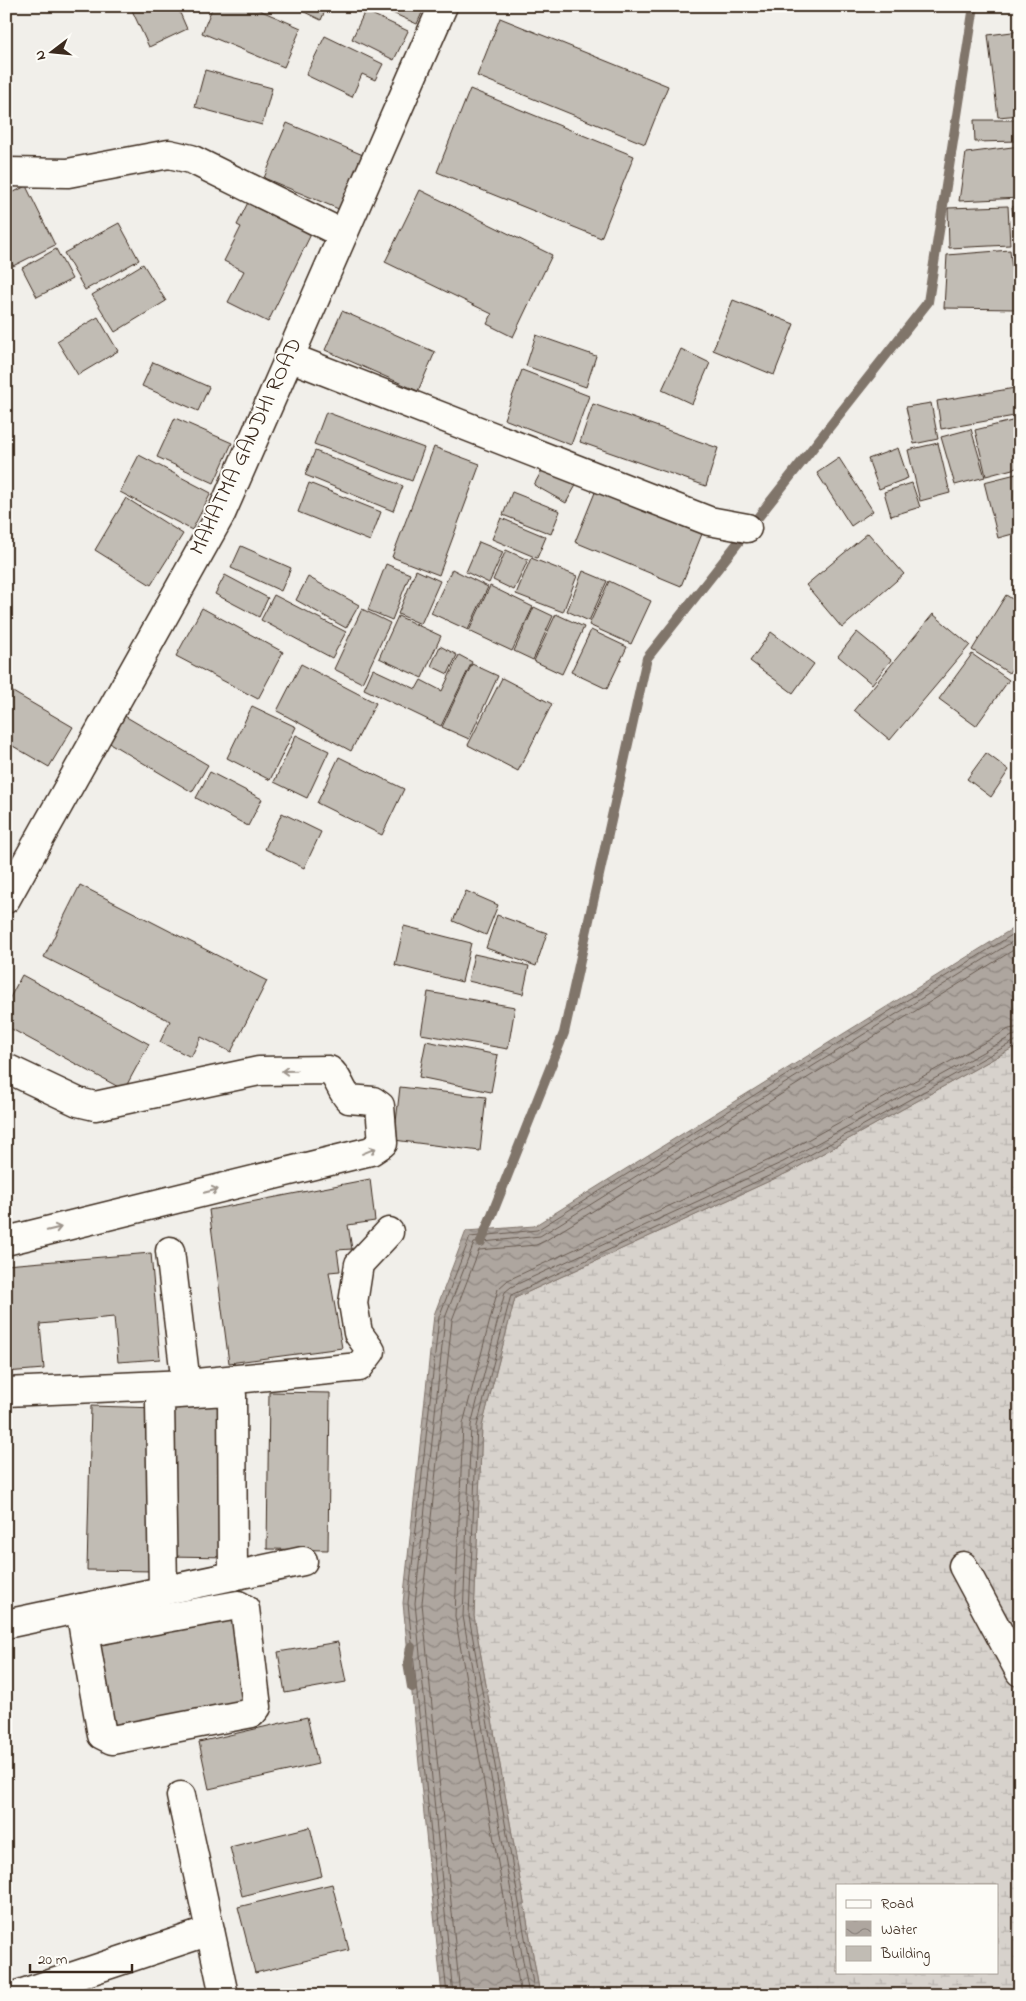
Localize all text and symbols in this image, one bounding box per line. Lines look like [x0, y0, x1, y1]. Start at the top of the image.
north arrow [28, 28, 78, 78]
text: N [30, 48, 52, 63]
street label: MAHATMA GANDHI ROAD [183, 333, 311, 561]
one-way arrow [281, 1066, 297, 1076]
one-way arrow [361, 1146, 376, 1155]
one-way arrow [203, 1185, 219, 1195]
one-way arrow [45, 1224, 61, 1233]
legend [836, 1884, 998, 1974]
text: Road [881, 1893, 914, 1915]
text: Water [881, 1919, 917, 1941]
scale bar [30, 1941, 132, 1973]
text: Building [880, 1943, 930, 1966]
text: 20 m [38, 1949, 68, 1971]

